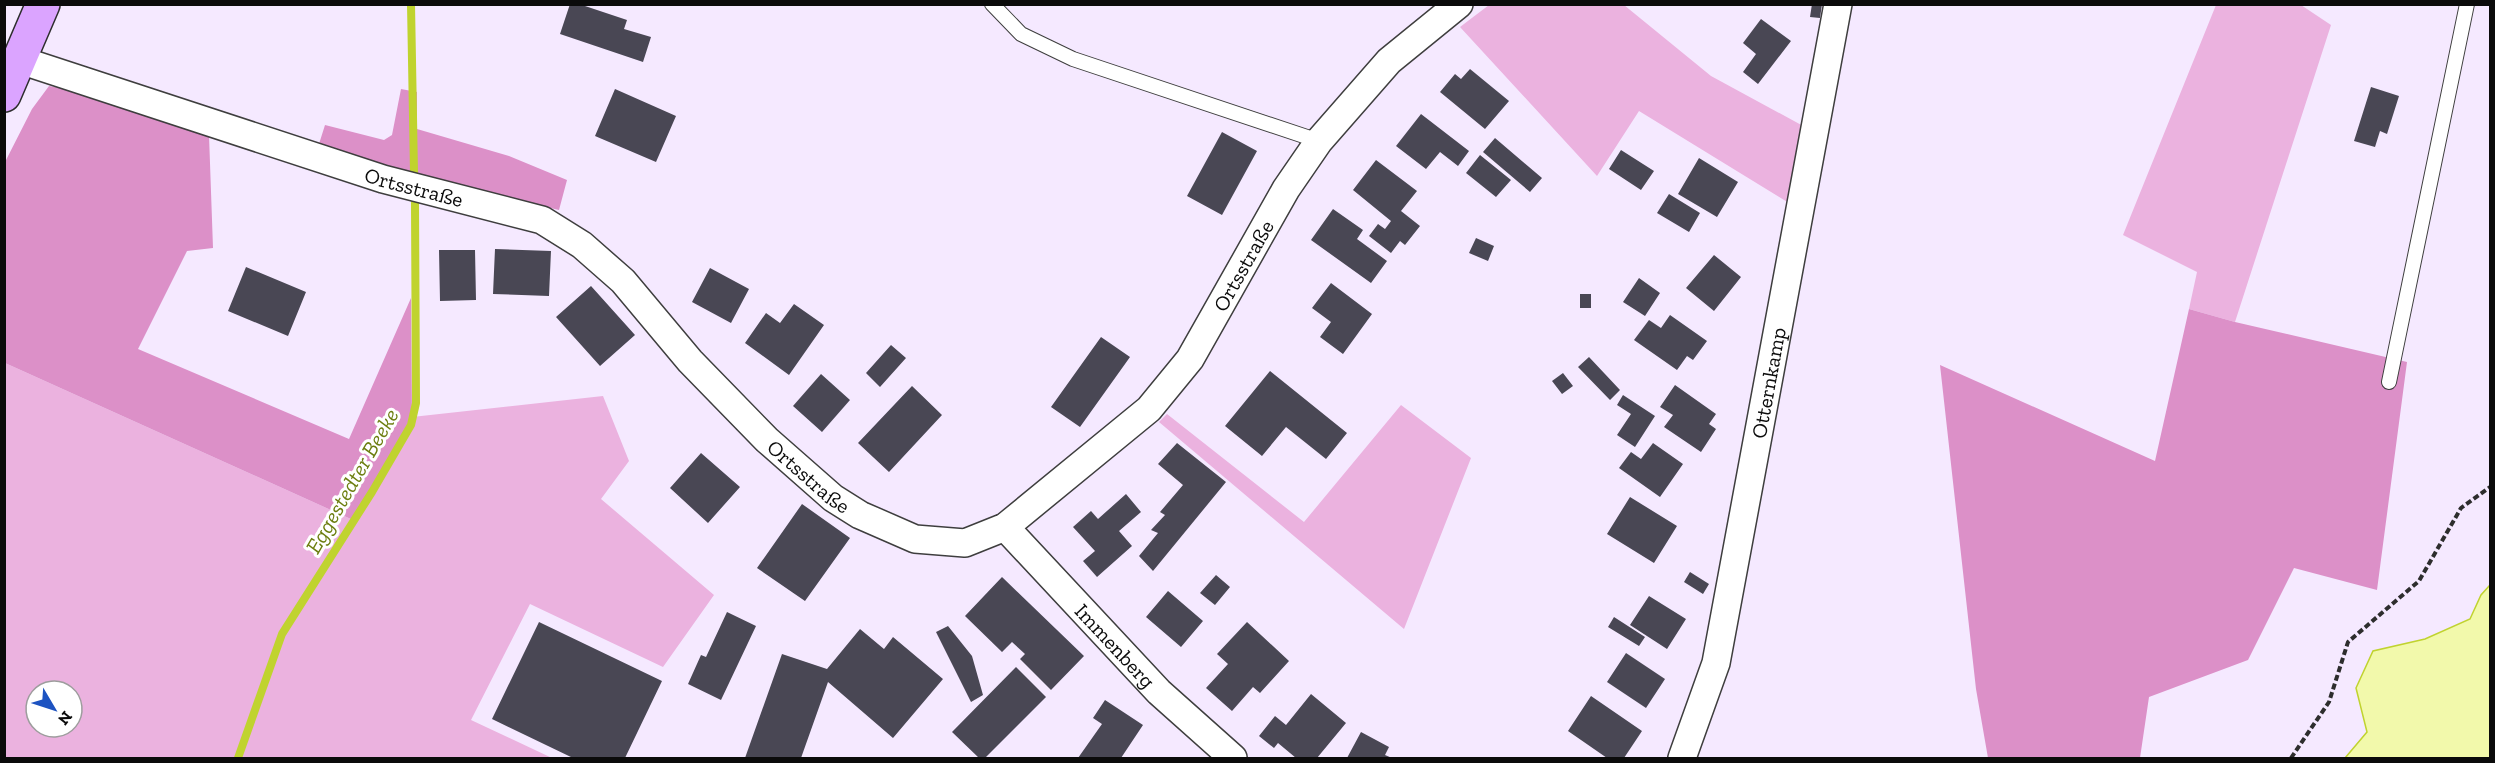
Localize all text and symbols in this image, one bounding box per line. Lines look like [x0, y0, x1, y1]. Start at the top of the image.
street label: Ortsstraße [362, 161, 466, 212]
street label: Ortsstraße [1207, 215, 1279, 315]
street label: Otternkamp [1745, 325, 1790, 440]
water label: Eggestedter Beeke [300, 404, 404, 558]
street label: Ortsstraße [763, 434, 855, 518]
street label: Immenberg [1070, 598, 1161, 693]
north arrow [24, 679, 84, 739]
text: N [54, 707, 76, 729]

